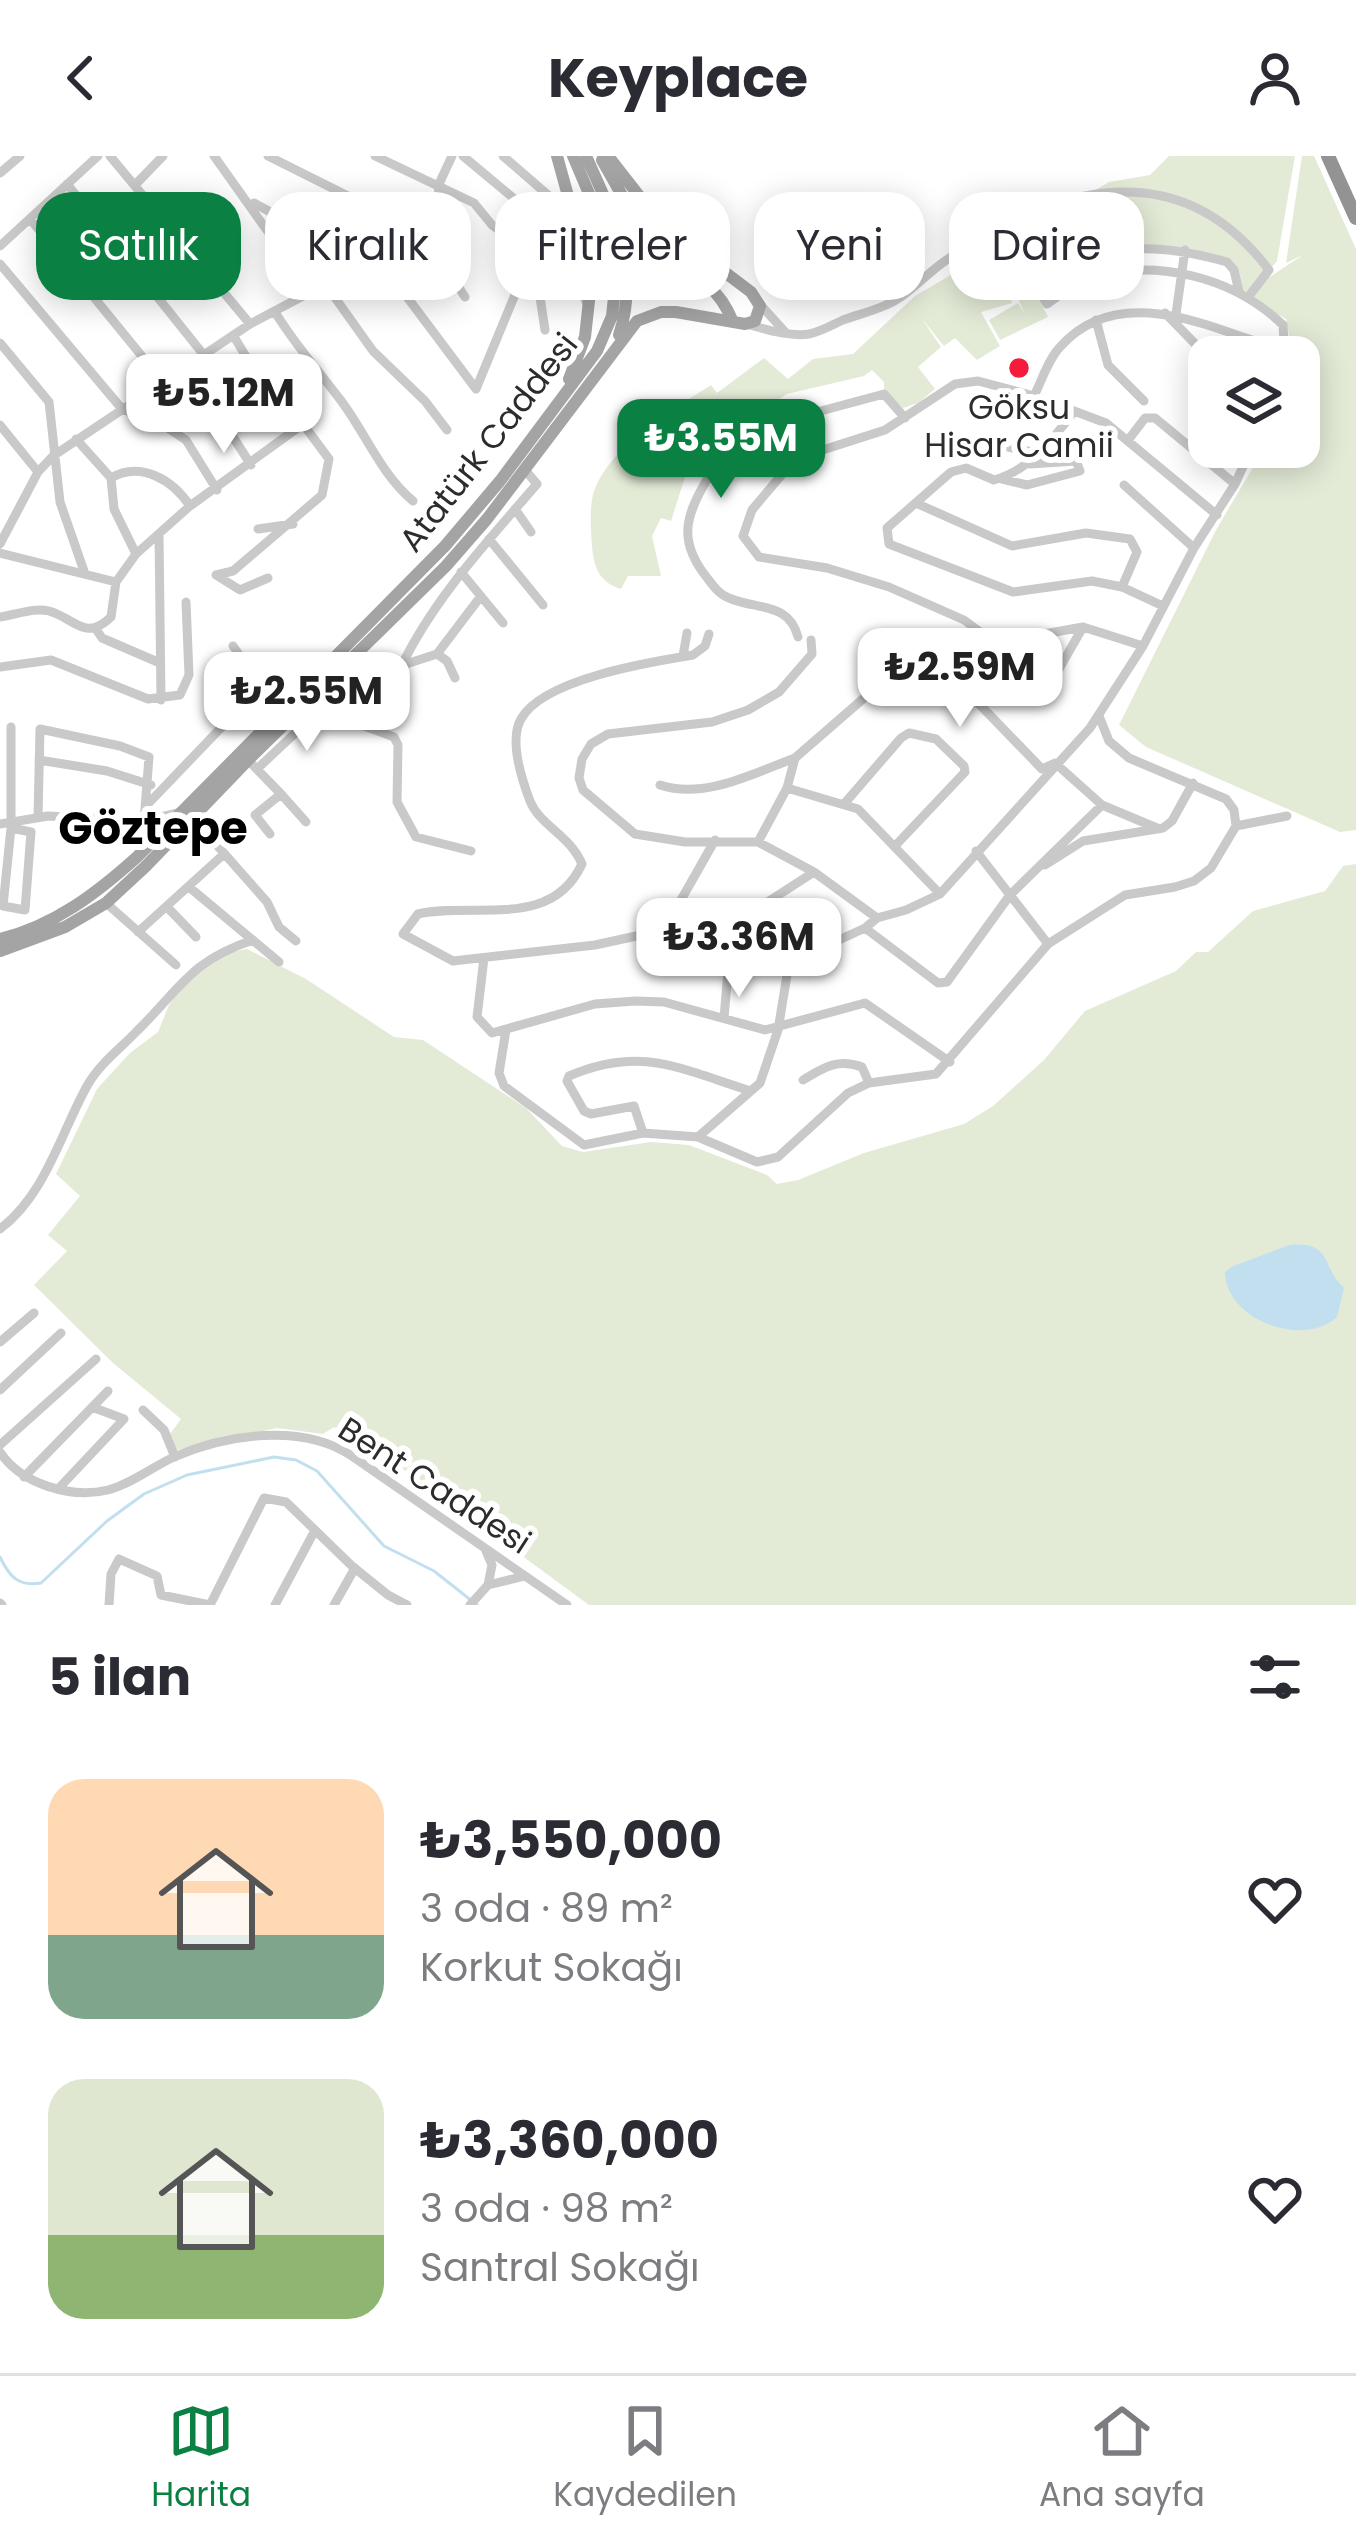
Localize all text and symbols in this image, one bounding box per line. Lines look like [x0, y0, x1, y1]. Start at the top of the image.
text: Keyplace [548, 40, 808, 116]
icon: back [48, 45, 114, 111]
icon: person [1242, 45, 1308, 111]
chip: Satılık [36, 192, 241, 300]
chip: Kiralık [265, 192, 471, 300]
chip: Filtreler [495, 192, 730, 300]
chip: Yeni [754, 192, 925, 300]
chip: Daire [949, 192, 1144, 300]
street label: Atatürk Caddesi [388, 323, 589, 562]
map controls [1188, 336, 1320, 468]
button: layers [1188, 336, 1320, 468]
pin: ₺5.12M [126, 354, 322, 456]
marker: Göksu Hisar Camii [1006, 355, 1032, 381]
text: ₺5.12M [153, 365, 295, 420]
place label: Göksu Hisar Camii [924, 384, 1114, 469]
pin: ₺3.55M [623, 399, 819, 501]
text: ₺3.55M [644, 410, 798, 465]
pin: ₺2.59M [862, 628, 1058, 730]
text: ₺2.59M [885, 639, 1035, 694]
pin: ₺2.55M [209, 652, 405, 754]
text: ₺2.55M [231, 663, 383, 718]
district label: Göztepe [58, 797, 248, 860]
pin: ₺3.36M [641, 898, 837, 1000]
text: ₺3.36M [663, 909, 815, 964]
street label: Bent Caddesi [329, 1406, 540, 1565]
text: 5 ilan [48, 1641, 191, 1713]
icon: filters [1242, 1644, 1308, 1710]
text: ₺3,550,000 [420, 1804, 722, 1876]
icon: home [144, 1827, 288, 1971]
icon: heart [1242, 1866, 1308, 1932]
text: 3 oda · 89 m² [420, 1881, 673, 1936]
text: Korkut Sokağı [420, 1940, 683, 1995]
text: ₺3,360,000 [420, 2104, 719, 2176]
icon: home [144, 2127, 288, 2271]
icon: heart [1242, 2166, 1308, 2232]
text: 3 oda · 98 m² [420, 2181, 673, 2236]
text: Santral Sokağı [420, 2240, 700, 2295]
tab: Harita [151, 2398, 251, 2520]
tab: Kaydedilen [553, 2398, 737, 2520]
tab: Ana sayfa [1039, 2398, 1205, 2520]

